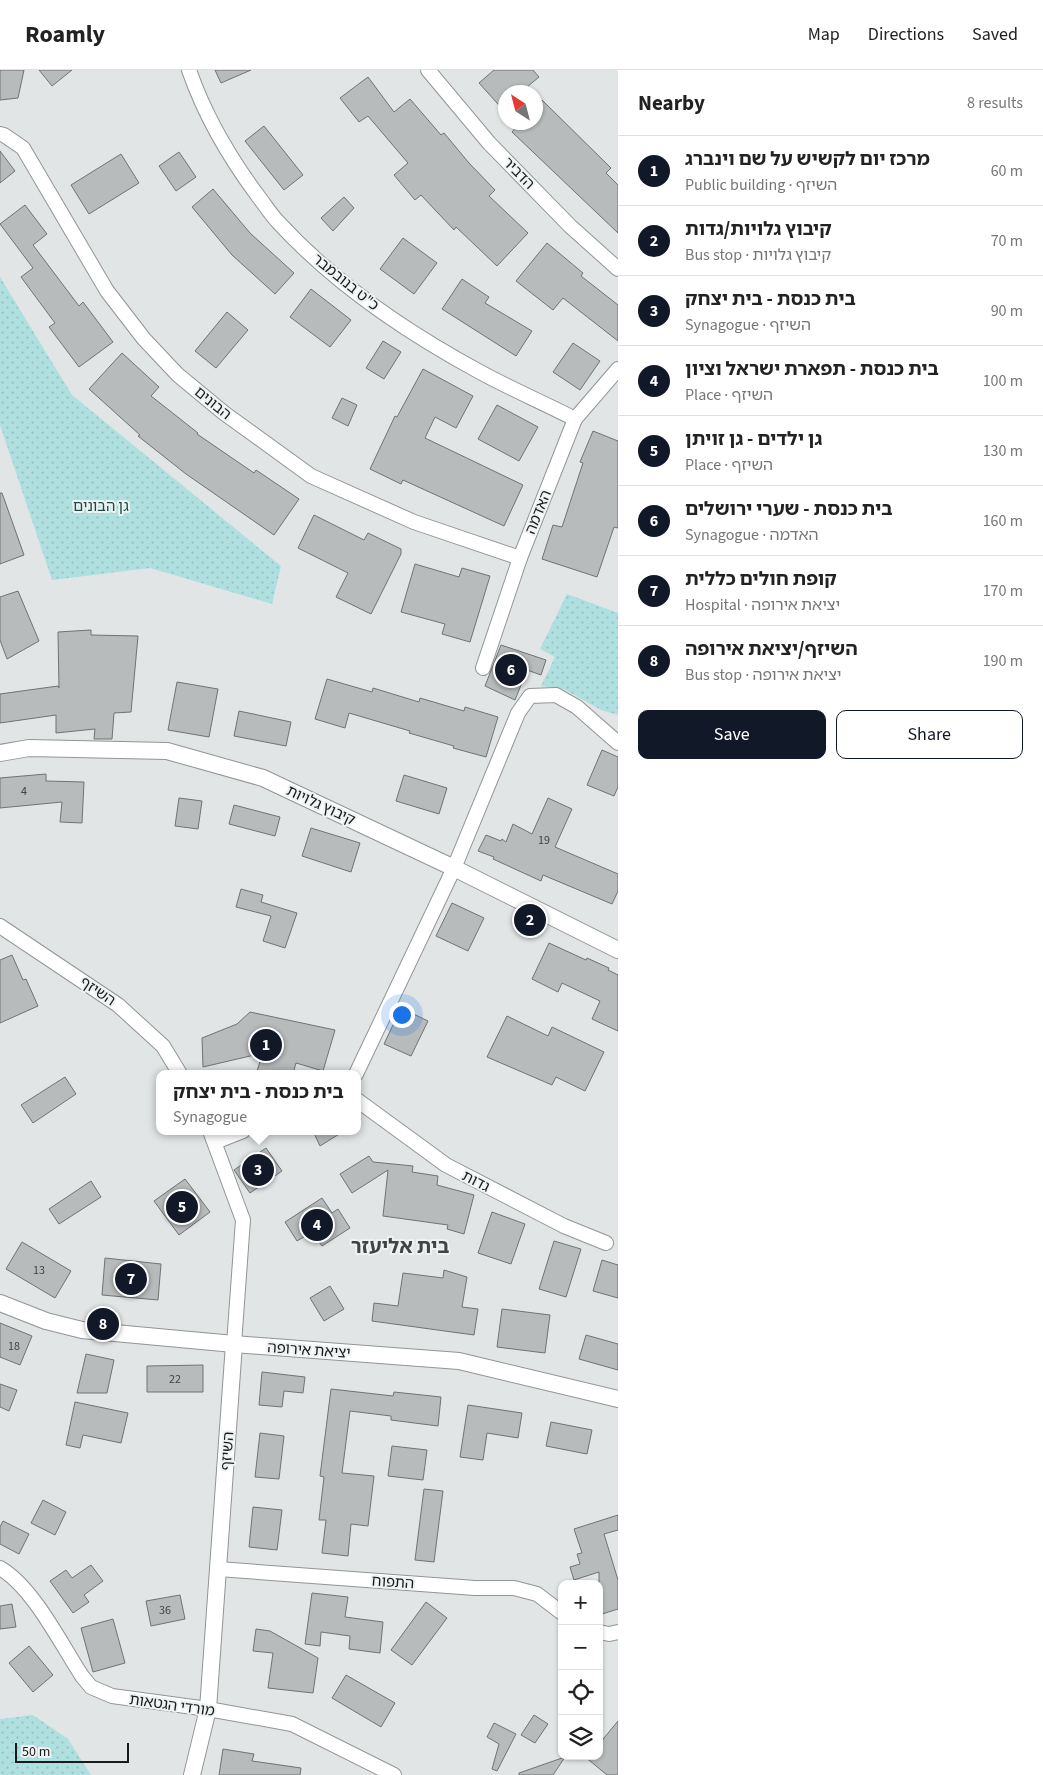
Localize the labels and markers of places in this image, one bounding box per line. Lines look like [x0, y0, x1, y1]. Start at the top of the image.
pin: 6 [495, 651, 527, 689]
pin: 2 [514, 901, 546, 939]
pin: 1 [250, 1026, 282, 1064]
pin: 3 [242, 1151, 274, 1189]
pin: 5 [166, 1188, 198, 1226]
pin: 4 [301, 1206, 333, 1244]
pin: 7 [115, 1260, 147, 1298]
pin: 8 [87, 1305, 119, 1343]

